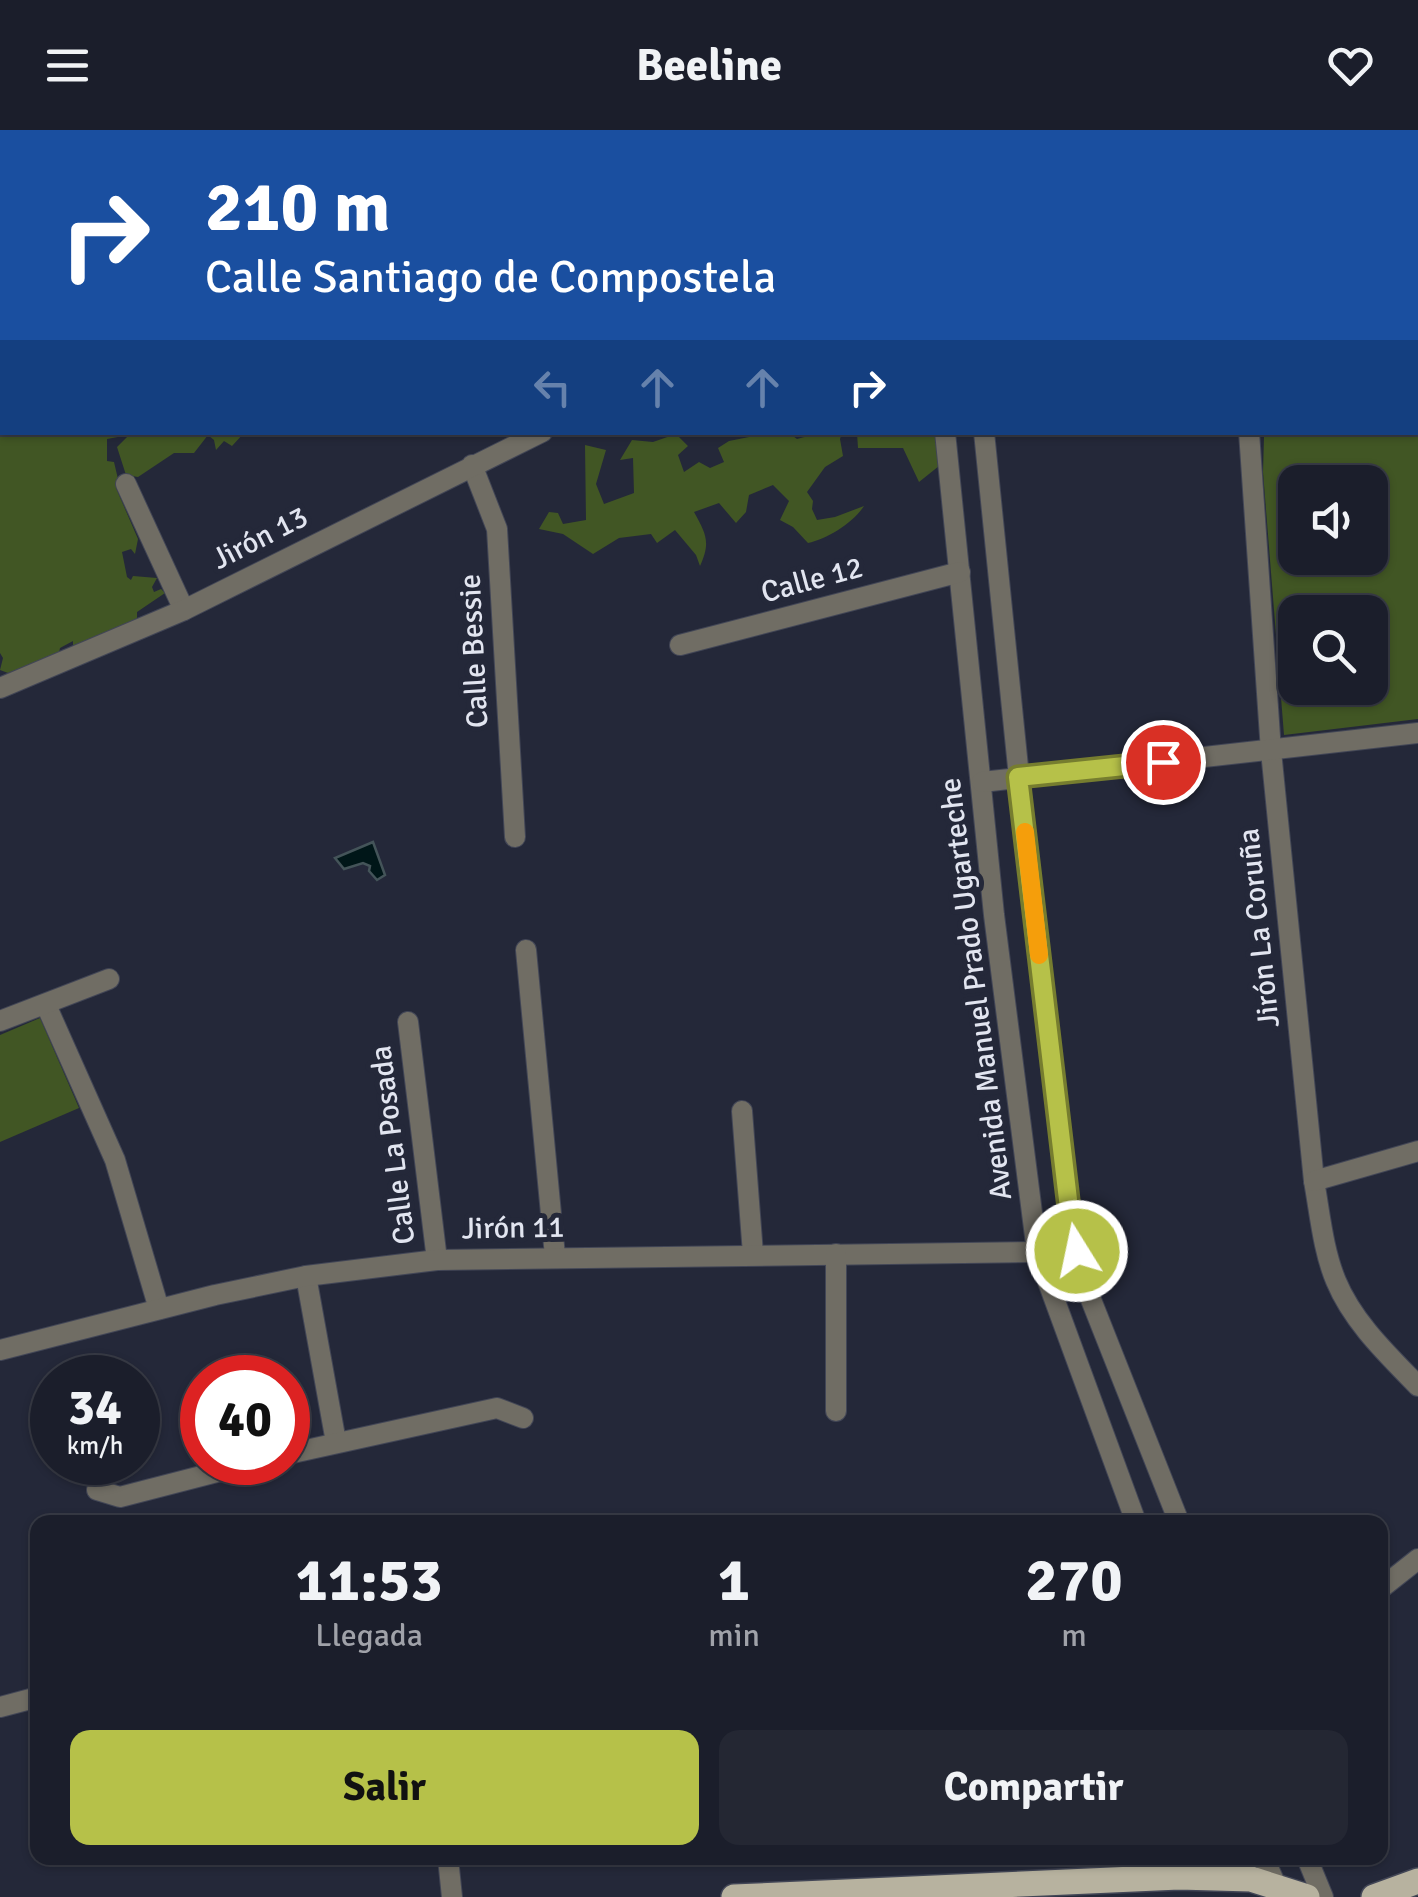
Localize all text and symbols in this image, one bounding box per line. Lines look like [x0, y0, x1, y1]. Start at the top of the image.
icon: menu [40, 38, 95, 93]
text: Beeline [636, 38, 782, 93]
icon: heart [1323, 38, 1378, 93]
text: 210 m [205, 164, 390, 250]
icon: right [40, 170, 170, 300]
text: Calle Santiago de Compostela [205, 250, 776, 305]
icon: left [525, 360, 580, 415]
icon: ahead [630, 360, 685, 415]
icon: ahead [735, 360, 790, 415]
icon: right [840, 360, 895, 415]
map controls [1278, 465, 1388, 705]
button: sound [1278, 465, 1388, 575]
street label: Jirón 13 [206, 498, 314, 578]
street label: Calle 12 [757, 549, 867, 611]
street label: Calle Bessie [451, 573, 497, 729]
button: search [1278, 595, 1388, 705]
pin [1121, 720, 1206, 805]
icon: arrive [1136, 735, 1191, 790]
street label: Avenida Manuel Prado Ugarteche [932, 776, 1020, 1202]
street label: Jirón La Coruña [1230, 826, 1288, 1030]
street label: Calle La Posada [362, 1043, 424, 1247]
position arrow [1025, 1199, 1129, 1303]
street label: Jirón 11 [461, 1209, 565, 1247]
speed limit sign: 40 [180, 1355, 310, 1485]
text: 34 [68, 1377, 122, 1439]
text: km/h [67, 1430, 123, 1461]
text: 11:53 [295, 1544, 443, 1618]
text: 1 [718, 1544, 750, 1618]
text: 270 [1025, 1544, 1123, 1618]
text: Llegada [315, 1616, 423, 1655]
text: min [708, 1616, 760, 1655]
text: m [1061, 1616, 1087, 1655]
button: Salir [70, 1730, 699, 1845]
button: Compartir [719, 1730, 1348, 1845]

